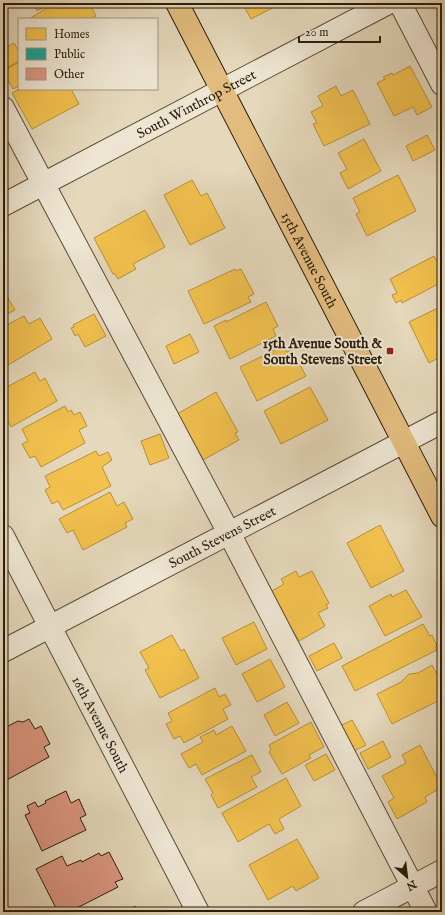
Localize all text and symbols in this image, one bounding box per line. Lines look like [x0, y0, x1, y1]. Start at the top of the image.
legend [18, 18, 158, 90]
scale bar [299, 18, 380, 44]
text: 20 m [305, 25, 328, 40]
text: Homes [54, 27, 90, 42]
text: Public [54, 47, 85, 62]
street label: South Winthrop Street [134, 66, 259, 143]
text: Other [54, 67, 85, 82]
street label: 15th Avenue South [276, 209, 341, 312]
place label: 15th Avenue South & South Stevens Street [263, 335, 382, 369]
marker: 15th Avenue South & South Stevens Street [385, 346, 395, 356]
street label: South Stevens Street [166, 502, 279, 573]
street label: 16th Avenue South [67, 673, 132, 777]
north arrow [387, 857, 427, 897]
text: N [403, 876, 420, 894]

